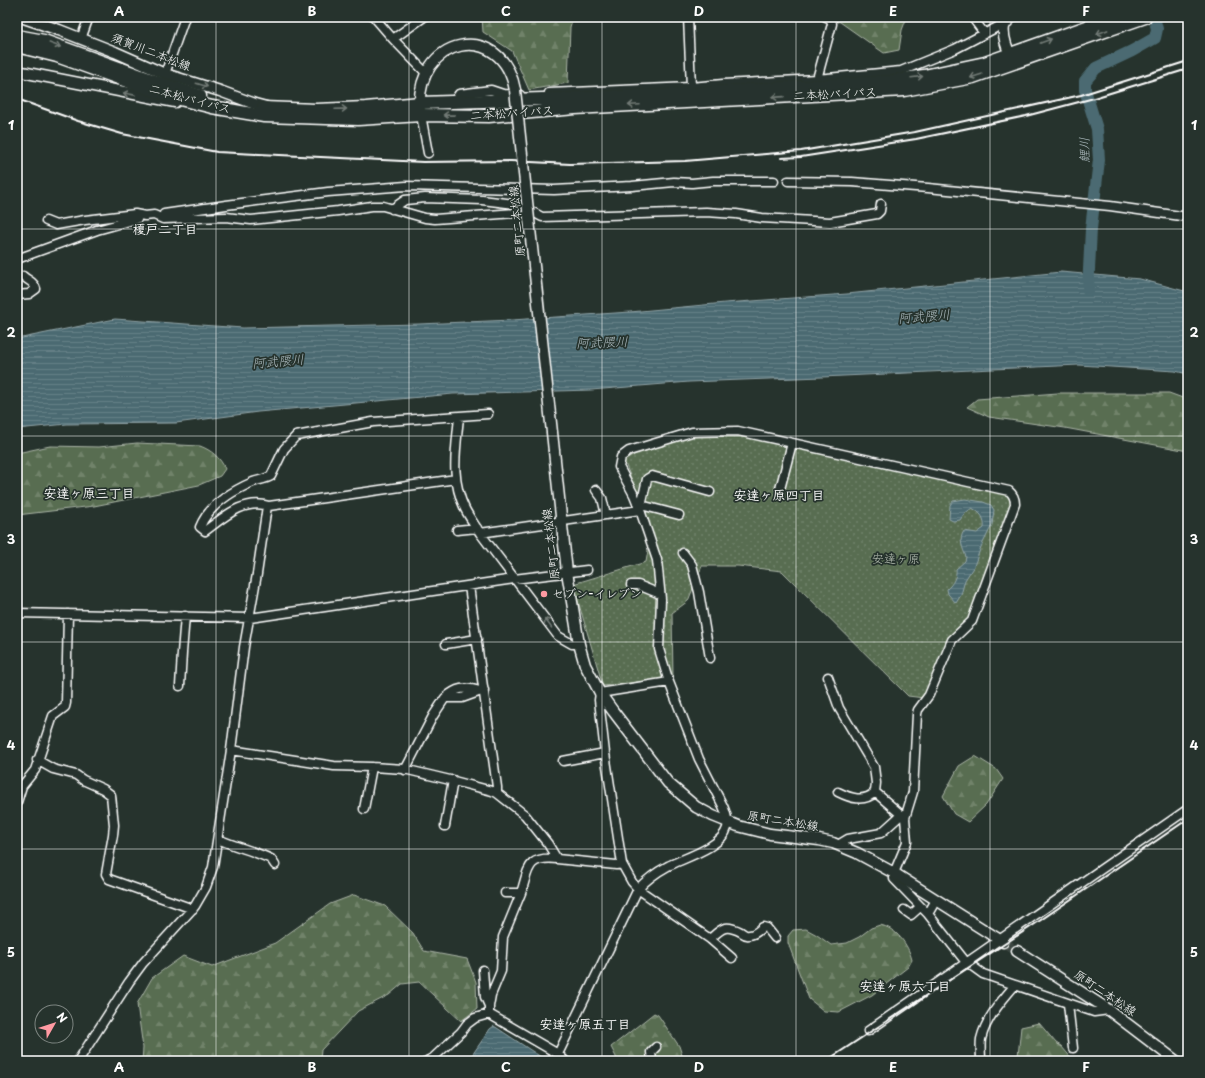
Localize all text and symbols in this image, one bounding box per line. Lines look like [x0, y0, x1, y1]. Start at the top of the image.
text: A [114, 1, 124, 20]
text: B [308, 1, 317, 20]
text: C [501, 1, 511, 20]
text: D [694, 1, 704, 20]
text: E [889, 1, 897, 20]
text: F [1082, 1, 1090, 20]
street label: 須賀川二本松線 [109, 28, 194, 75]
one-way arrow [1097, 29, 1109, 37]
one-way arrow [1040, 37, 1053, 44]
one-way arrow [48, 42, 60, 50]
one-way arrow [970, 72, 982, 80]
one-way arrow [911, 73, 924, 81]
street label: 二本松バイパス [147, 79, 233, 118]
one-way arrow [195, 82, 208, 89]
street label: 二本松バイパス [793, 82, 877, 104]
one-way arrow [123, 89, 136, 97]
one-way arrow [772, 94, 785, 101]
street label: 二本松バイパス [470, 100, 554, 124]
one-way arrow [628, 101, 641, 109]
one-way arrow [334, 105, 347, 113]
one-way arrow [443, 112, 456, 119]
text: 1 [8, 115, 14, 134]
text: 1 [1191, 115, 1197, 134]
water label: 鯉川 [1074, 137, 1093, 163]
street label: 原町二本松線 [503, 184, 529, 258]
district label: 榎戸二丁目 [132, 219, 198, 238]
water label: 阿武隈川 [897, 304, 951, 327]
text: 2 [6, 322, 16, 341]
text: 2 [1189, 322, 1199, 341]
water label: 阿武隈川 [576, 331, 628, 352]
water label: 阿武隈川 [251, 349, 305, 372]
district label: 安達ヶ原三丁目 [43, 483, 135, 502]
district label: 安達ヶ原四丁目 [733, 485, 825, 504]
street label: 原町二本松線 [537, 507, 563, 581]
text: 3 [7, 529, 16, 548]
text: 3 [1190, 529, 1199, 548]
park label: 安達ヶ原 [872, 549, 920, 567]
place label: セブン-イレブン [552, 584, 642, 602]
marker: セブン-イレブン [539, 589, 549, 599]
one-way arrow [544, 618, 553, 629]
text: 4 [7, 735, 16, 754]
text: 4 [1190, 735, 1199, 754]
street label: 原町二本松線 [746, 805, 820, 835]
text: 5 [7, 942, 15, 961]
text: 5 [1190, 942, 1198, 961]
street label: 原町二本松線 [1071, 965, 1140, 1020]
district label: 安達ヶ原六丁目 [859, 976, 951, 995]
north arrow [34, 1004, 74, 1044]
text: N [53, 1009, 72, 1026]
district label: 安達ヶ原五丁目 [539, 1014, 631, 1033]
text: A [114, 1057, 124, 1076]
text: B [308, 1057, 317, 1076]
text: C [501, 1057, 511, 1076]
text: D [694, 1057, 704, 1076]
text: E [889, 1057, 897, 1076]
text: F [1082, 1057, 1090, 1076]

